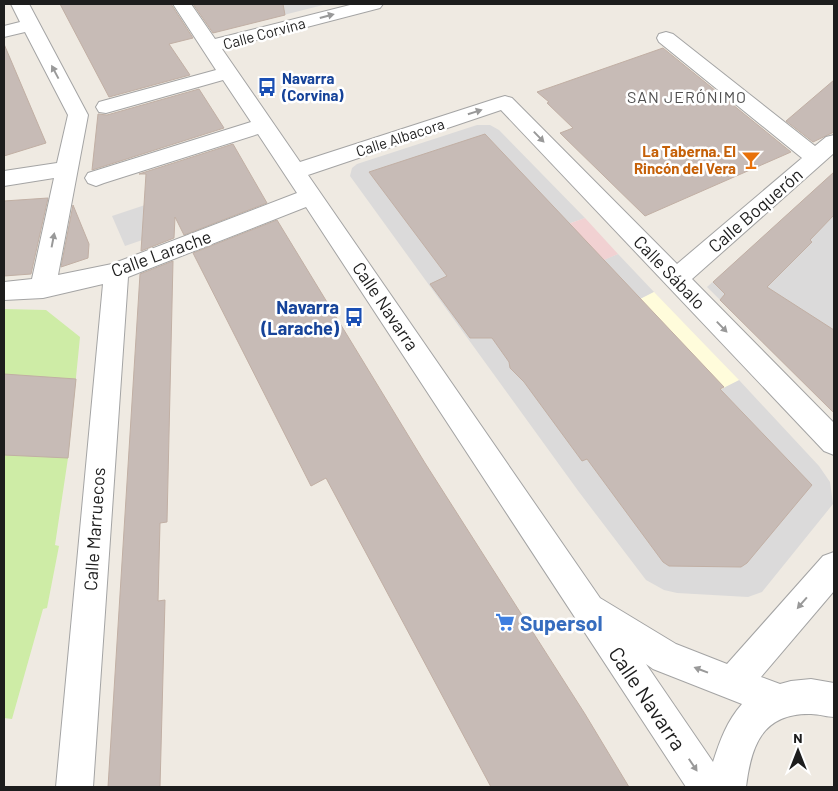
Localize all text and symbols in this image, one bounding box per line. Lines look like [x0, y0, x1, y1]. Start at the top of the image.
one-way arrow [319, 12, 334, 20]
street label: Calle Corvina [221, 13, 307, 53]
one-way arrow [51, 65, 59, 80]
place label: Navarra (Corvina) [281, 69, 344, 104]
bus stop icon: Navarra (Corvina) [256, 76, 278, 98]
district label: SAN JERÓNIMO [627, 87, 747, 106]
one-way arrow [468, 108, 483, 116]
street label: Calle Albacora [353, 114, 447, 160]
one-way arrow [533, 131, 545, 143]
place label: La Taberna. El Rincón del Vera [634, 142, 736, 177]
bar icon: La Taberna. El Rincón del Vera [740, 149, 762, 171]
street label: Calle Boquerón [703, 163, 807, 257]
street label: Calle Larache [108, 225, 214, 281]
street label: Calle Sábalo [629, 231, 711, 313]
one-way arrow [49, 232, 57, 248]
street label: Calle Navarra [348, 257, 424, 355]
place label: Navarra (Larache) [260, 296, 340, 339]
bus stop icon: Navarra (Larache) [343, 306, 365, 328]
one-way arrow [716, 320, 728, 332]
street label: Calle Marruecos [79, 467, 109, 591]
one-way arrow [796, 597, 808, 609]
place label: Supersol [520, 610, 603, 635]
supermarket icon: Supersol [494, 611, 516, 633]
street label: Calle Navarra [604, 641, 692, 755]
one-way arrow [693, 666, 708, 674]
north arrow [773, 726, 823, 776]
text: N [793, 729, 803, 746]
one-way arrow [688, 759, 698, 772]

